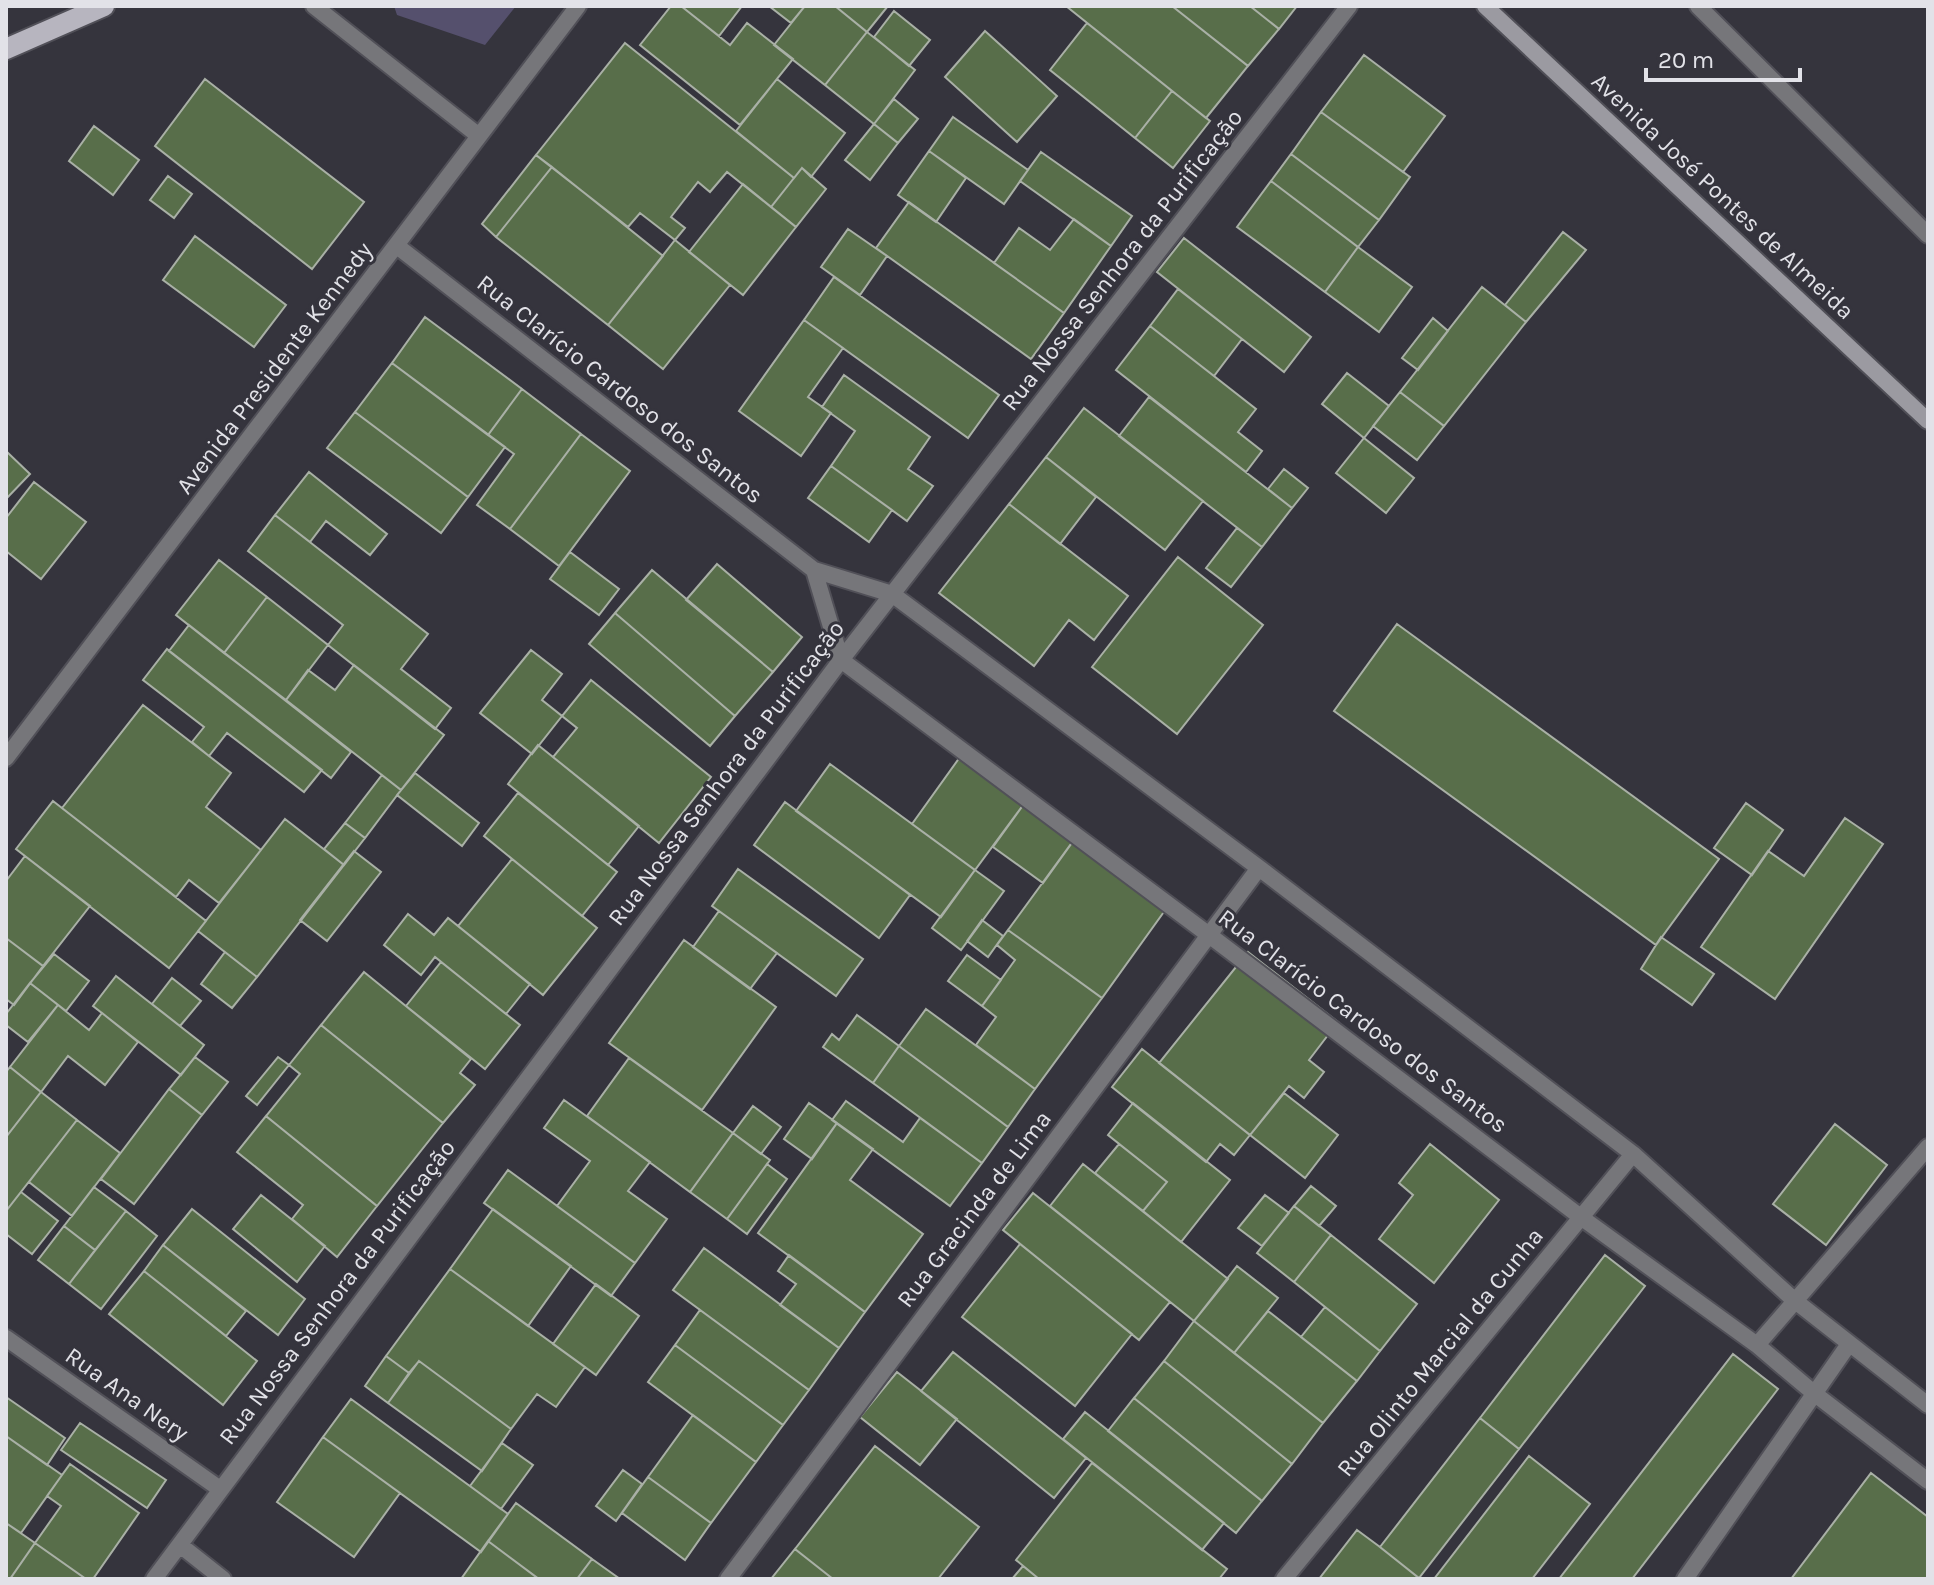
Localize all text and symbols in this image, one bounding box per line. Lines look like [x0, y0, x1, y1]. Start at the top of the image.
scale bar [1646, 32, 1800, 82]
text: 20 m [1658, 46, 1714, 74]
street label: Avenida José Pontes de Almeida [1586, 67, 1860, 325]
street label: Rua Nossa Senhora da Purificação [996, 104, 1248, 416]
street label: Avenida Presidente Kennedy [170, 237, 378, 499]
street label: Rua Clarício Cardoso dos Santos [472, 269, 768, 509]
street label: Rua Nossa Senhora da Purificação [602, 615, 850, 931]
street label: Rua Clarício Cardoso dos Santos [1213, 903, 1513, 1139]
street label: Rua Gracinda de Lima [891, 1105, 1057, 1313]
street label: Rua Nossa Senhora da Purificação [213, 1134, 461, 1450]
street label: Rua Olinto Marcial da Cunha [1331, 1222, 1549, 1482]
street label: Rua Ana Nery [60, 1341, 194, 1447]

